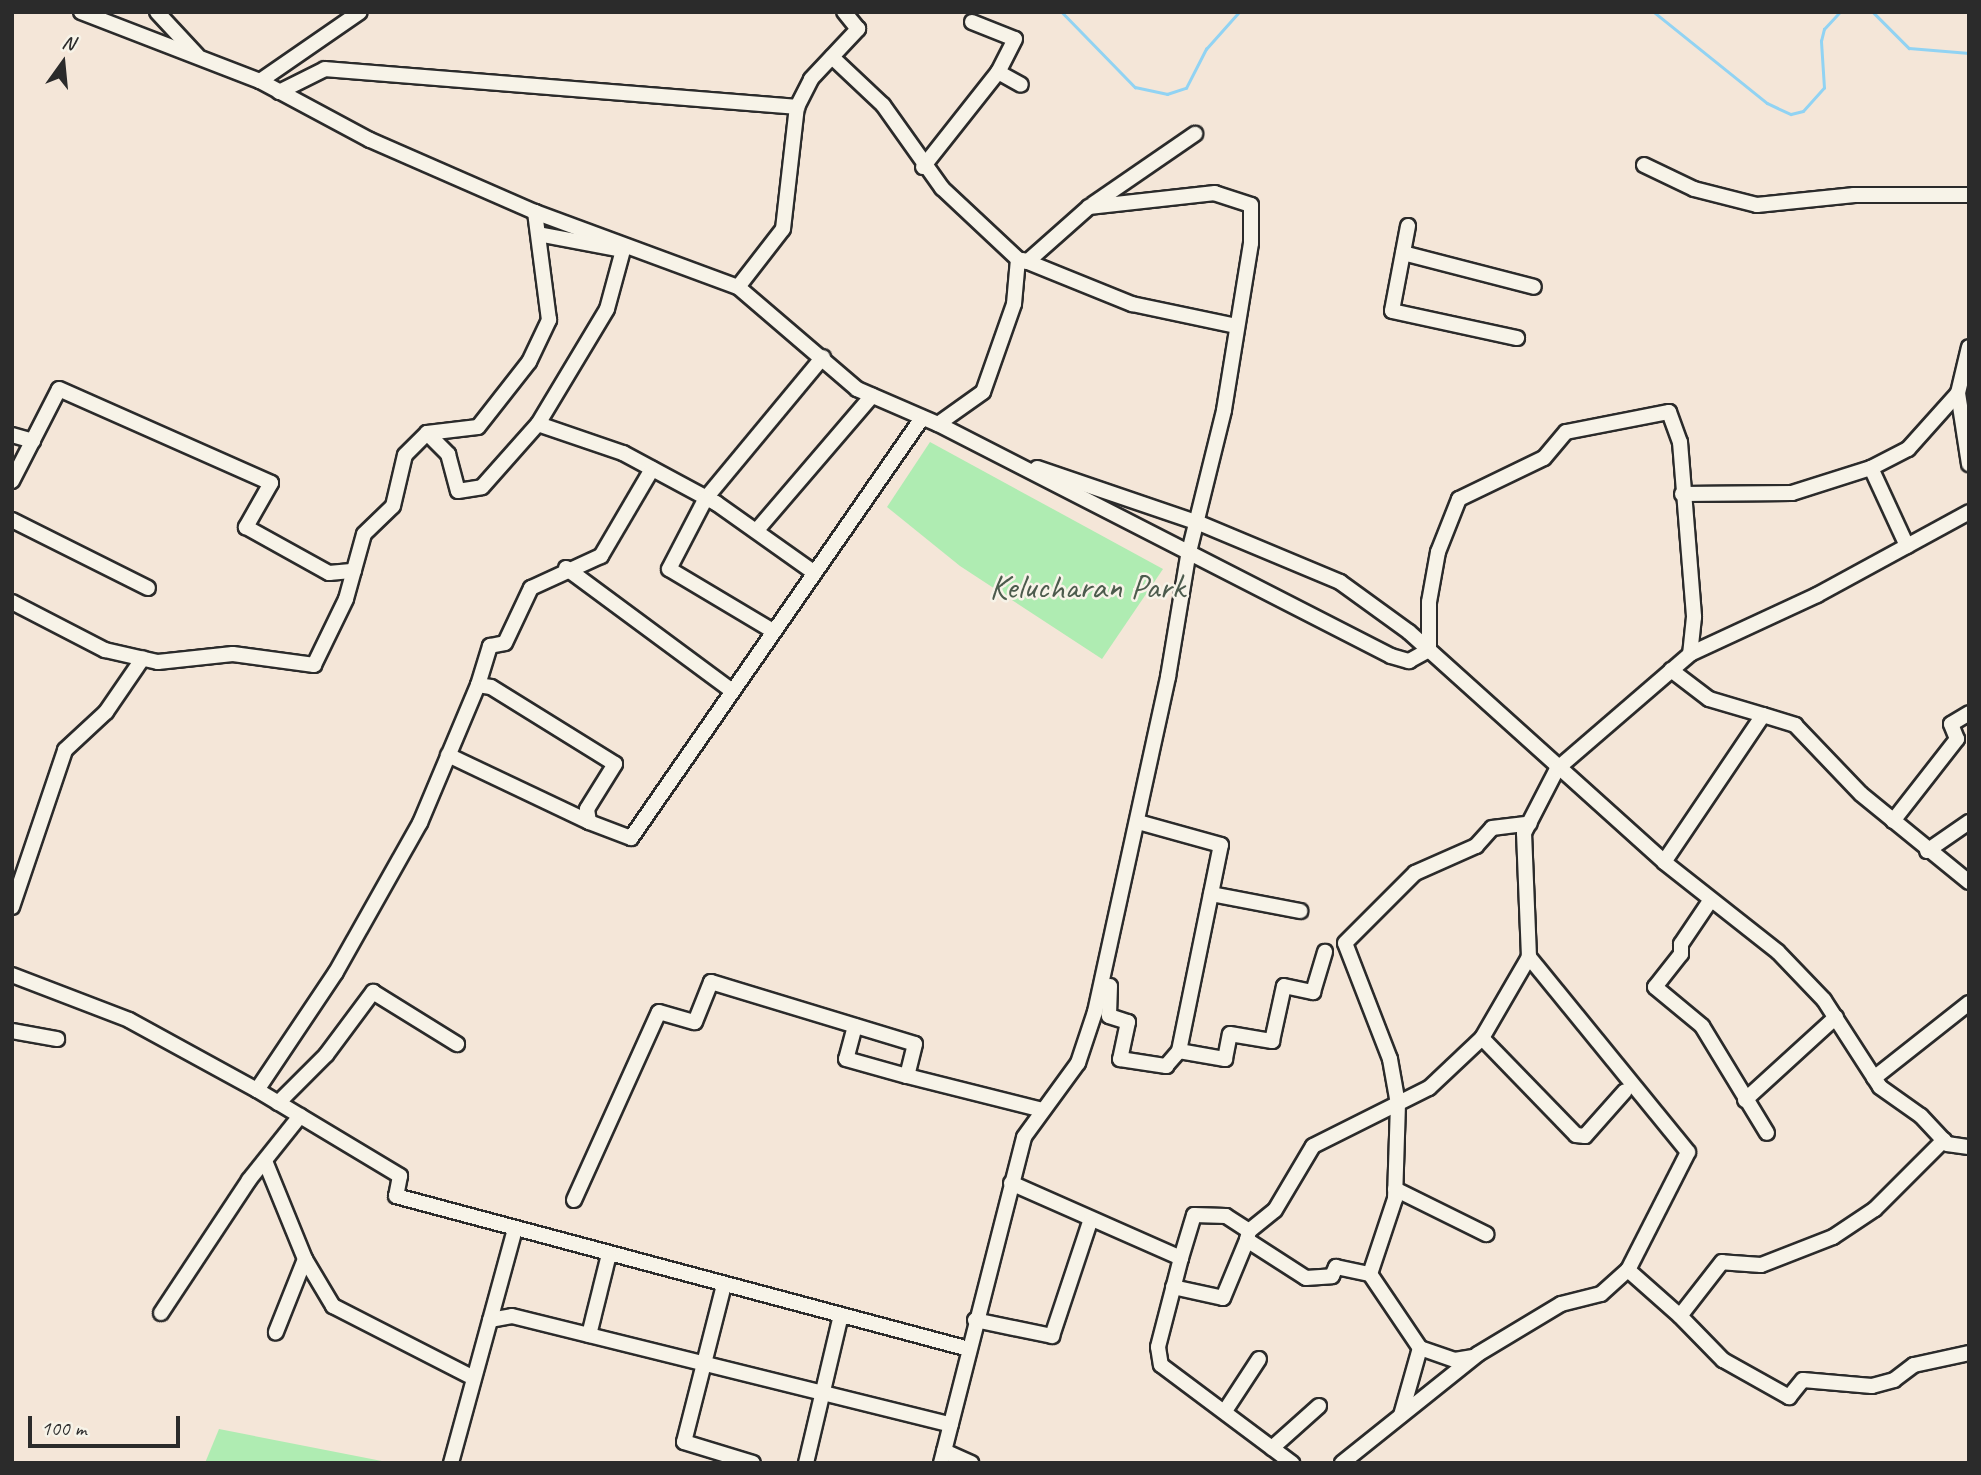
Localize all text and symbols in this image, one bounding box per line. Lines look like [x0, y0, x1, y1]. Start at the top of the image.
north arrow [28, 28, 98, 98]
text: N [60, 30, 77, 56]
park label: Kelucharan Park [989, 566, 1185, 608]
scale bar [32, 1402, 184, 1446]
text: 100 m [41, 1415, 86, 1441]

